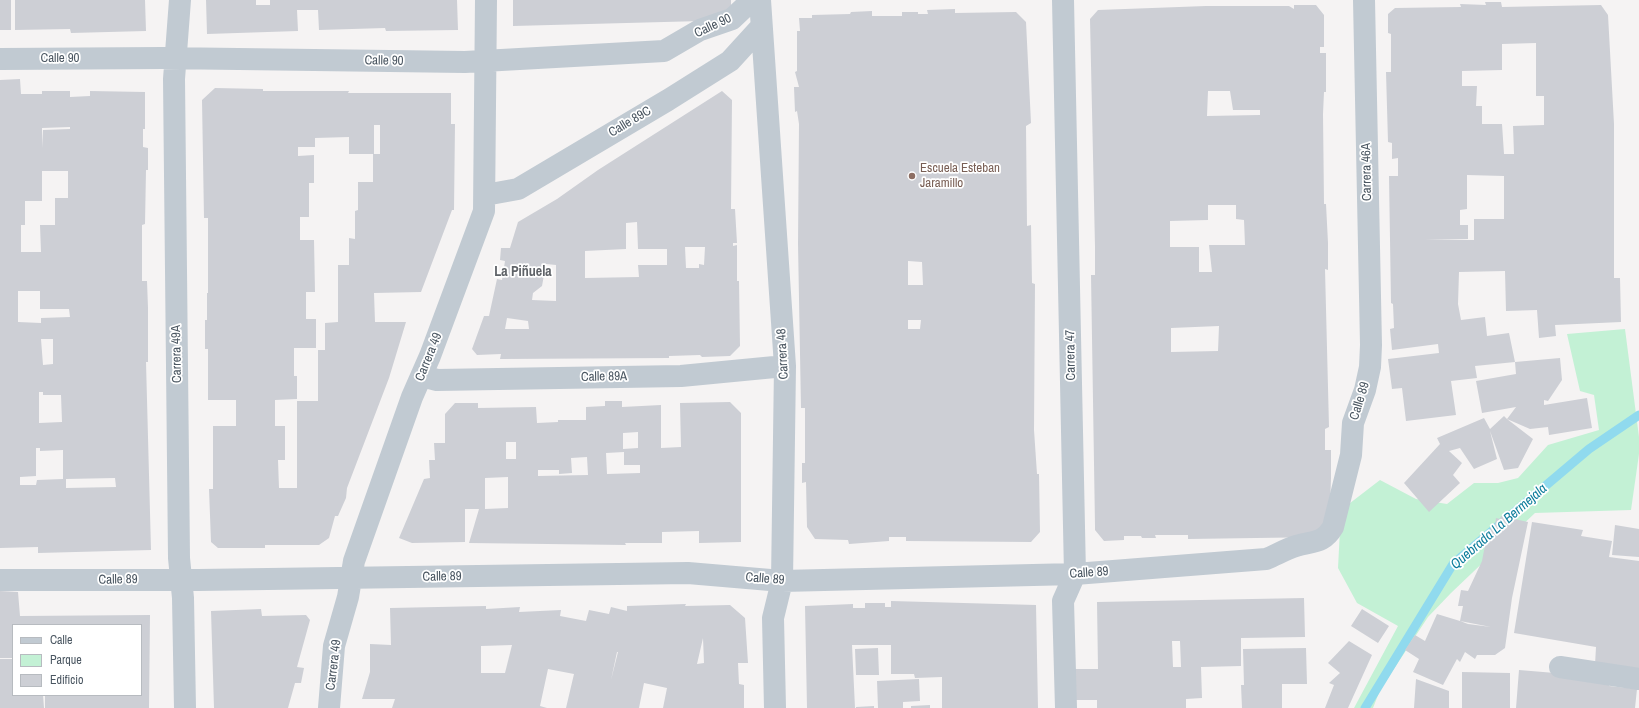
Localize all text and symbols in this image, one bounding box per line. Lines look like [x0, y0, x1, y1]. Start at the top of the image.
street label: Calle 90 [692, 11, 734, 41]
street label: Calle 90 [40, 51, 80, 67]
street label: Calle 90 [364, 53, 404, 69]
street label: Calle 89C [606, 103, 654, 141]
street label: Carrera 46A [1359, 143, 1375, 201]
place label: Escuela Esteban Jaramillo [920, 161, 1000, 192]
marker: Escuela Esteban Jaramillo [907, 171, 917, 181]
district label: La Piñuela [494, 264, 552, 280]
street label: Carrera 49A [169, 325, 185, 383]
street label: Carrera 48 [774, 328, 792, 380]
street label: Carrera 47 [1063, 329, 1079, 381]
street label: Carrera 49 [412, 330, 446, 384]
street label: Calle 89A [581, 369, 627, 385]
street label: Calle 89 [1347, 380, 1373, 422]
water label: Quebrada La Bermejala [1447, 481, 1551, 573]
street label: Calle 89 [1069, 564, 1109, 582]
street label: Calle 89 [422, 569, 462, 585]
street label: Calle 89 [745, 570, 785, 588]
street label: Calle 89 [98, 572, 138, 588]
legend [12, 624, 142, 696]
text: Calle [50, 632, 72, 648]
street label: Carrera 49 [323, 639, 345, 691]
text: Parque [50, 652, 82, 668]
text: Edificio [50, 672, 83, 688]

